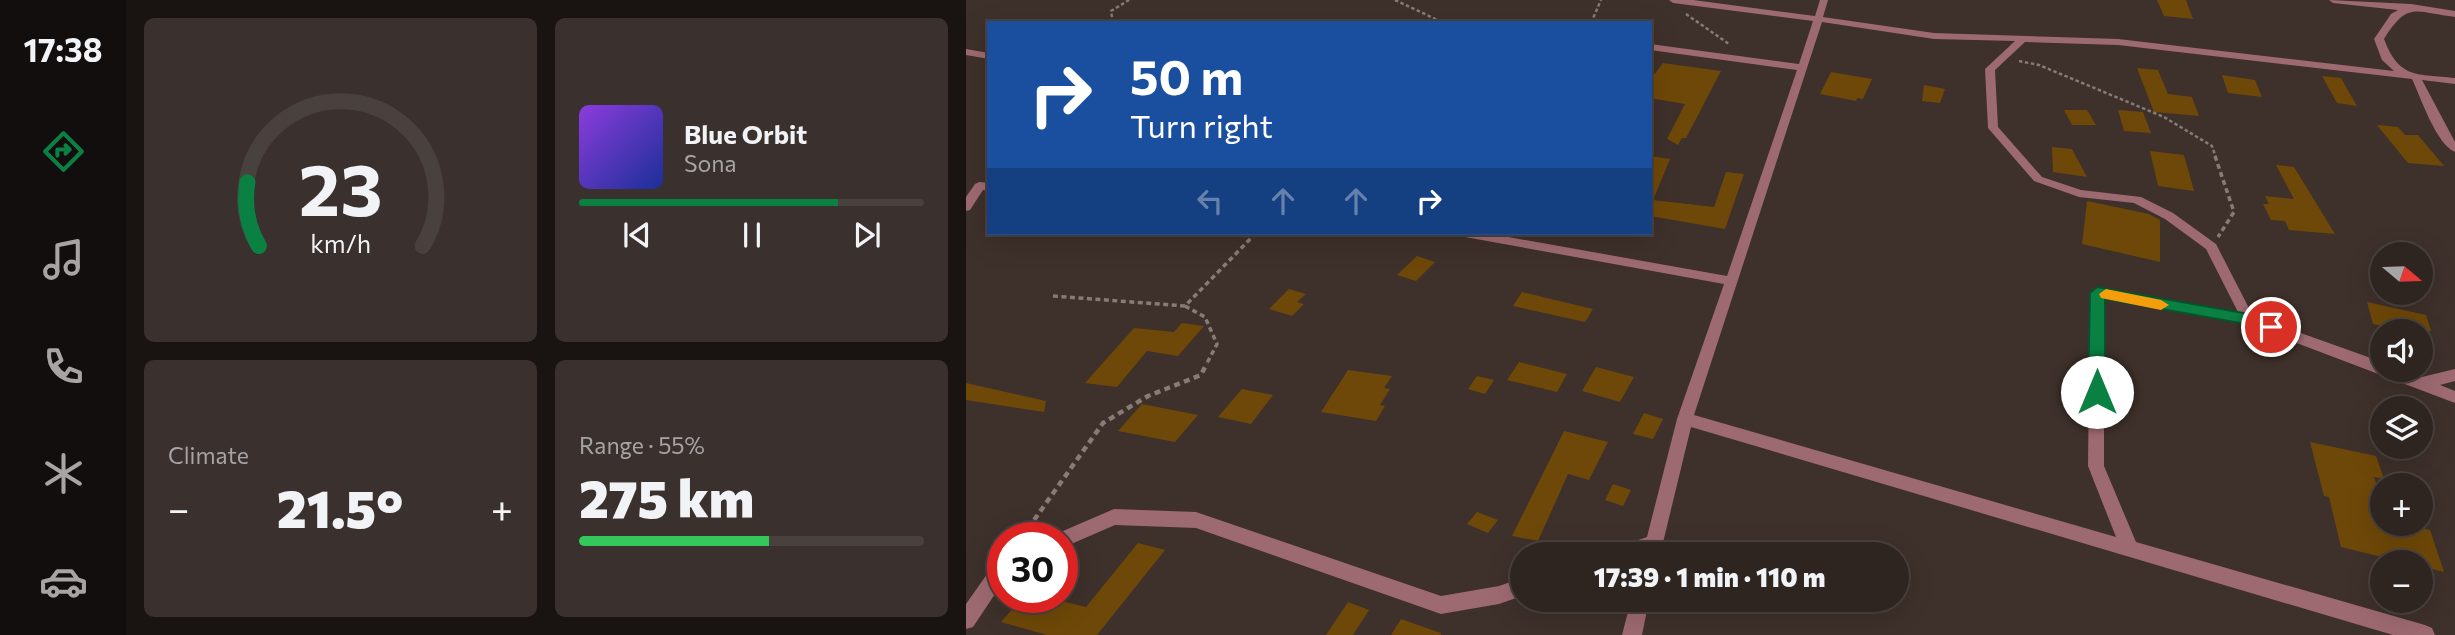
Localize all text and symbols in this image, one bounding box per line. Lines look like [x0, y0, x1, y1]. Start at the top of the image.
text: 17:38 [24, 29, 102, 69]
text: 50 m [1130, 45, 1243, 105]
icon: right [1015, 49, 1106, 140]
text: Turn right [1130, 105, 1273, 145]
text: Blue Orbit [684, 118, 807, 149]
icon: directions [39, 127, 88, 176]
text: 23 [299, 142, 382, 231]
text: Sona [684, 149, 736, 177]
icon: left [1191, 182, 1229, 220]
icon: ahead [1264, 182, 1302, 220]
icon: ahead [1337, 182, 1375, 220]
icon: right [1410, 182, 1448, 220]
icon: previous [618, 216, 656, 254]
icon: pause [733, 216, 771, 254]
icon: next [848, 216, 886, 254]
text: km/h [310, 228, 371, 258]
icon: music [39, 235, 88, 284]
north arrow [2370, 242, 2432, 304]
map controls [2370, 242, 2433, 613]
pin [2241, 297, 2301, 357]
icon: arrive [2252, 308, 2290, 346]
button: sound [2370, 319, 2433, 382]
icon: phone [39, 342, 88, 391]
position arrow [2060, 355, 2134, 429]
button: layers [2370, 396, 2433, 459]
text: Range · 55% [579, 431, 705, 459]
text: Climate [168, 441, 249, 469]
icon: climate [39, 449, 88, 498]
text: 275 km [579, 465, 754, 529]
button: + [2370, 473, 2433, 536]
text: 21.5° [277, 475, 403, 539]
text: − [168, 484, 190, 531]
text: + [491, 484, 513, 531]
speed limit sign: 30 [987, 522, 1078, 613]
button: − [2370, 550, 2433, 613]
icon: car [39, 557, 88, 606]
text: 17:39 · 1 min · 110 m [1594, 561, 1825, 592]

